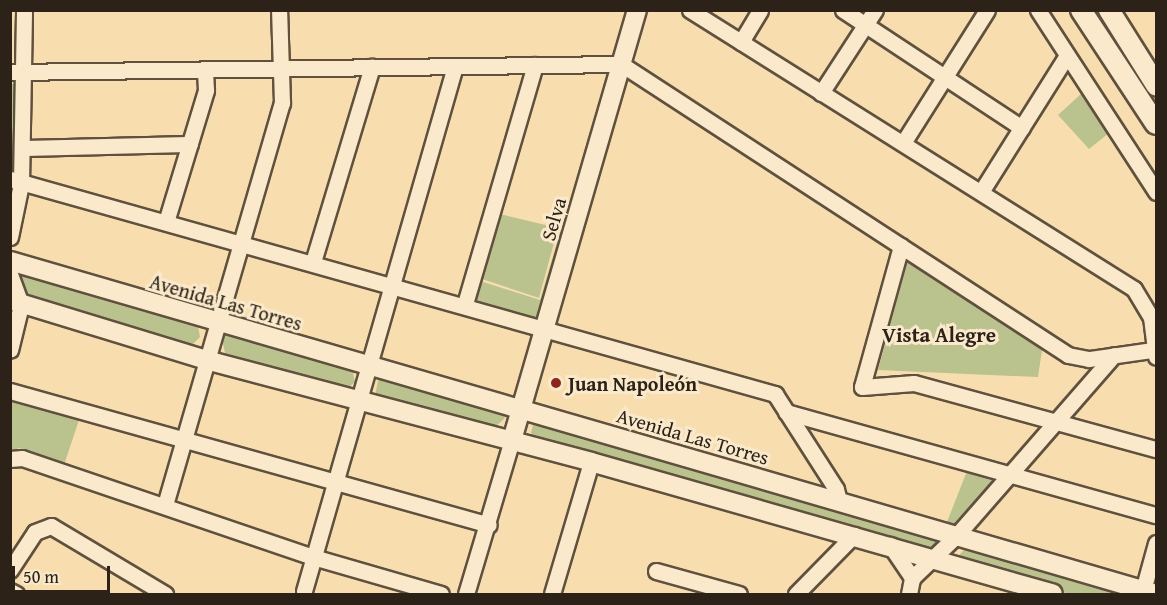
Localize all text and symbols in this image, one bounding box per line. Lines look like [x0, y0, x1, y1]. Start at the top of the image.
street label: Selva [535, 195, 571, 243]
street label: Avenida Las Torres [147, 269, 305, 335]
district label: Vista Alegre [882, 322, 996, 348]
place label: Juan Napoleón [568, 371, 697, 395]
marker: Juan Napoleón [549, 376, 563, 390]
street label: Avenida Las Torres [614, 403, 772, 469]
scale bar [15, 554, 112, 592]
text: 50 m [23, 563, 59, 590]

